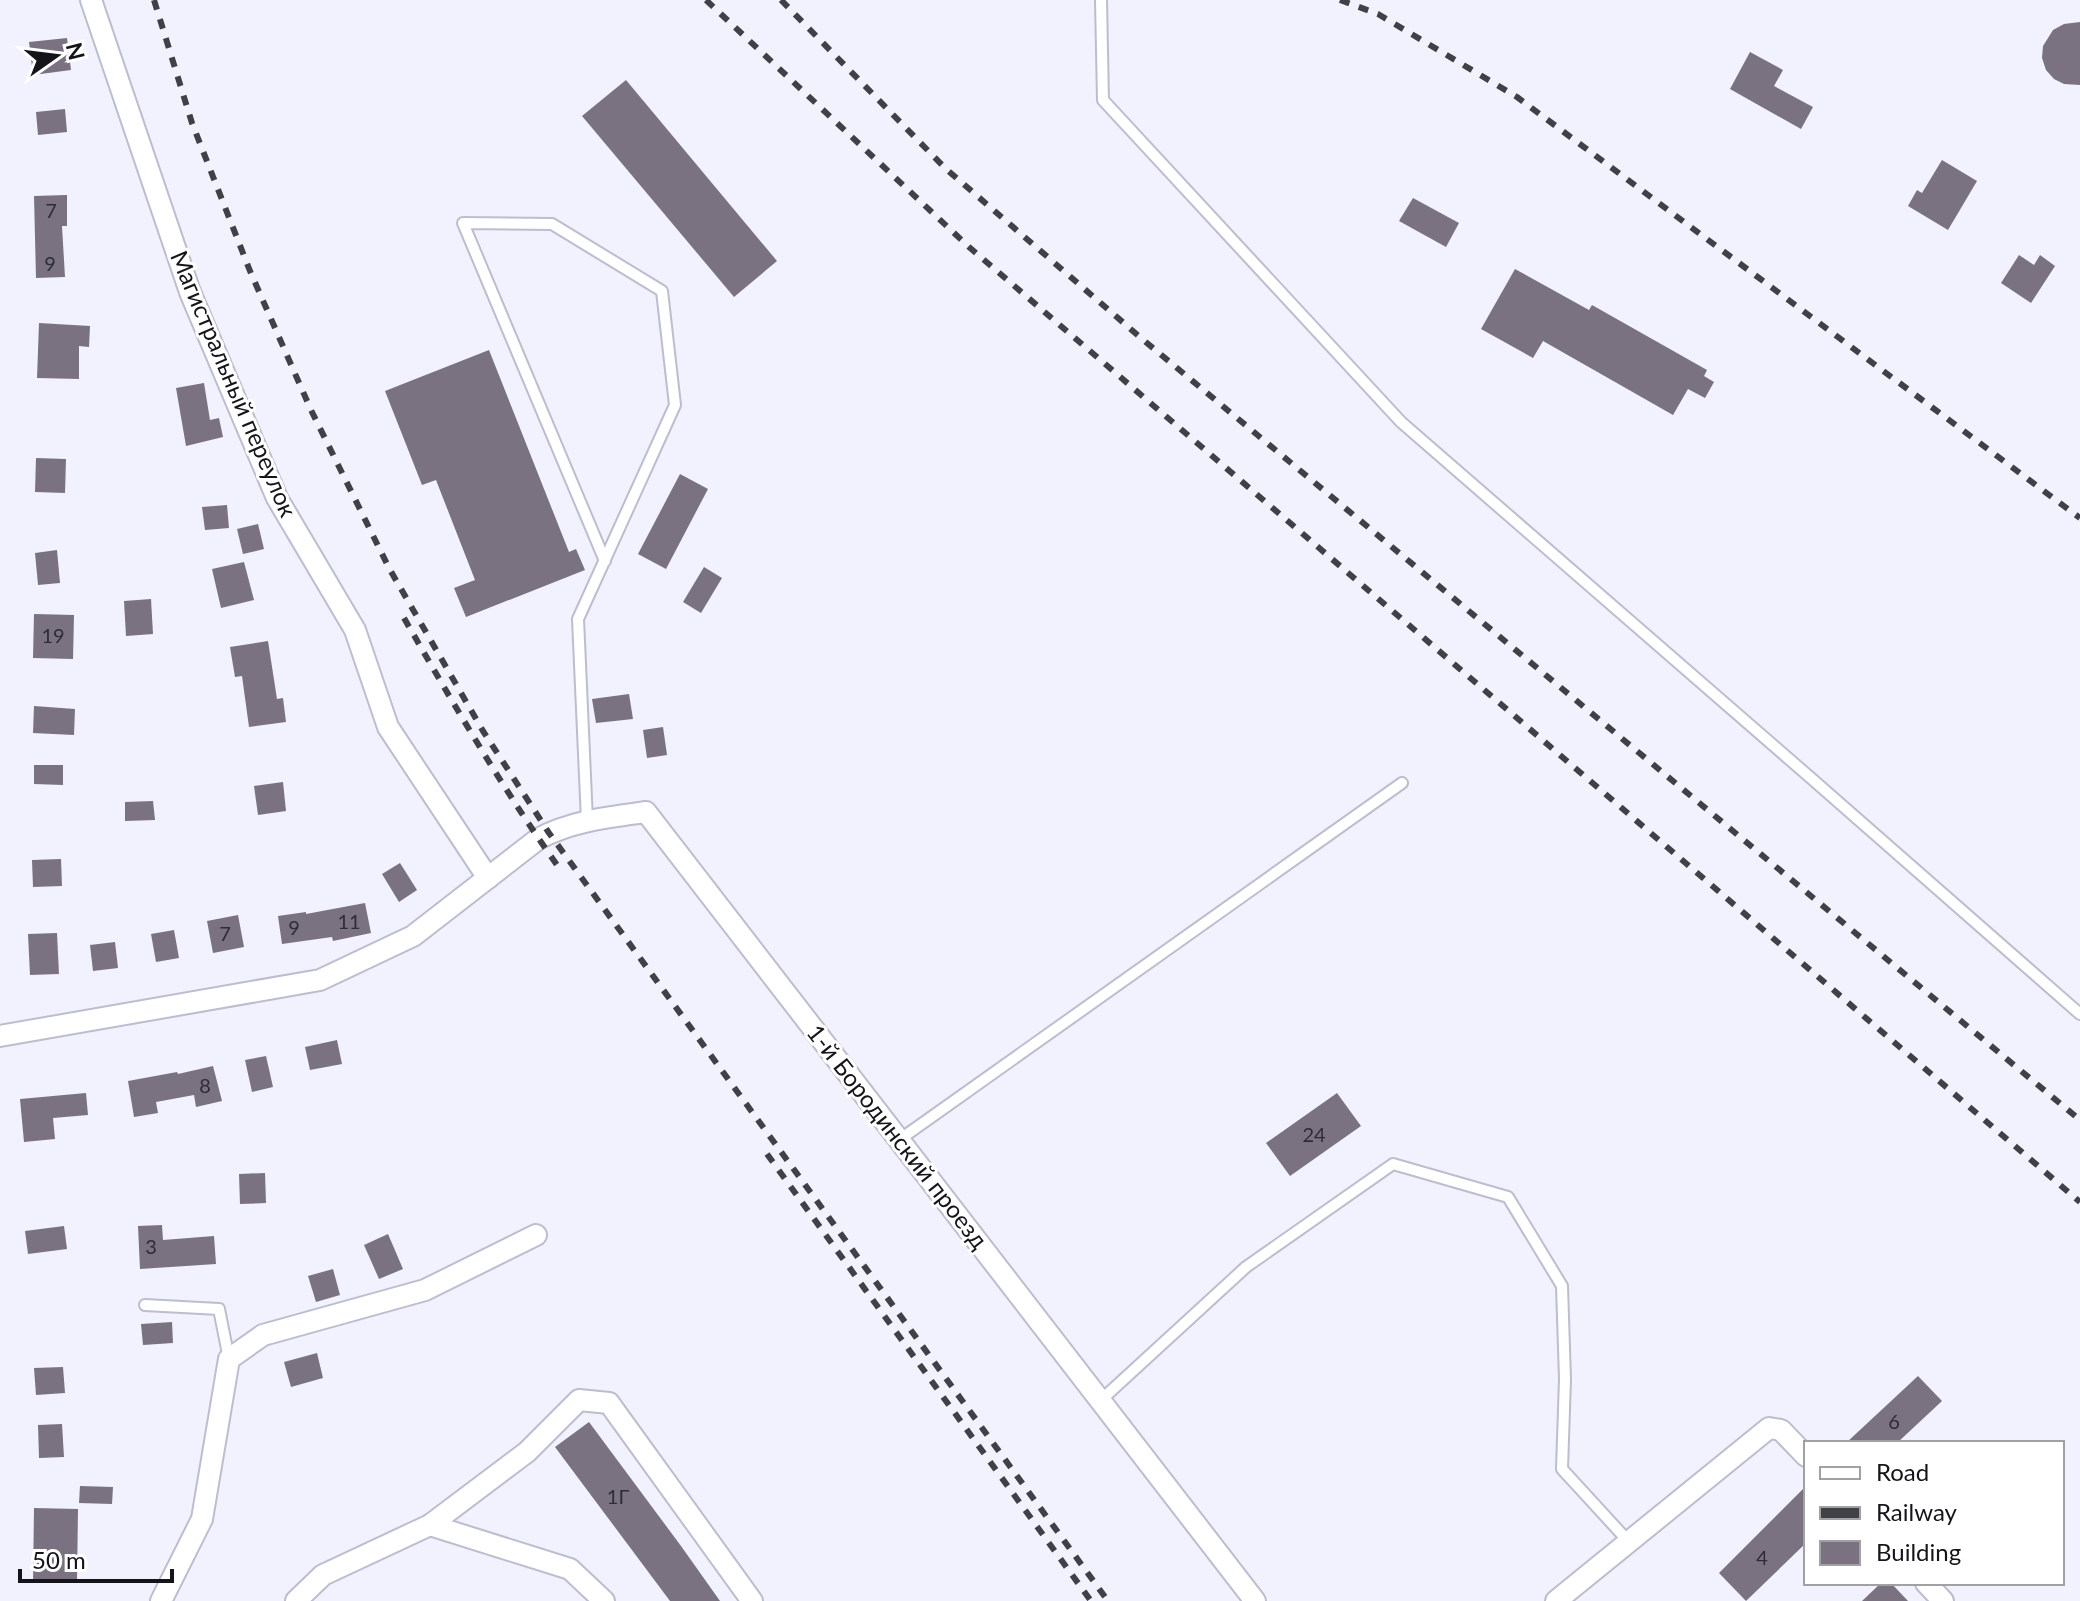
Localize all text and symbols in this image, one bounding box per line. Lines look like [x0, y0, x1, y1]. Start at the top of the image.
north arrow [16, 16, 96, 96]
text: N [61, 40, 91, 63]
house number: 7 [45, 198, 57, 222]
street label: Магистральный переулок [165, 246, 304, 521]
house number: 9 [44, 251, 56, 275]
house number: 19 [41, 623, 65, 647]
house number: 11 [337, 909, 361, 933]
house number: 9 [288, 915, 300, 939]
house number: 7 [219, 921, 231, 945]
street label: 1-й Бородинский проезд [802, 1018, 995, 1254]
house number: 8 [199, 1073, 211, 1097]
house number: 24 [1302, 1122, 1326, 1146]
house number: 3 [145, 1234, 157, 1258]
house number: 6 [1888, 1409, 1900, 1433]
legend [1804, 1441, 2064, 1585]
text: Road [1876, 1457, 1929, 1486]
house number: 1Г [607, 1484, 629, 1508]
text: Railway [1876, 1497, 1958, 1526]
scale bar [20, 1533, 172, 1583]
text: Building [1876, 1537, 1961, 1566]
text: 50 m [32, 1545, 86, 1574]
house number: 4 [1756, 1545, 1768, 1569]

